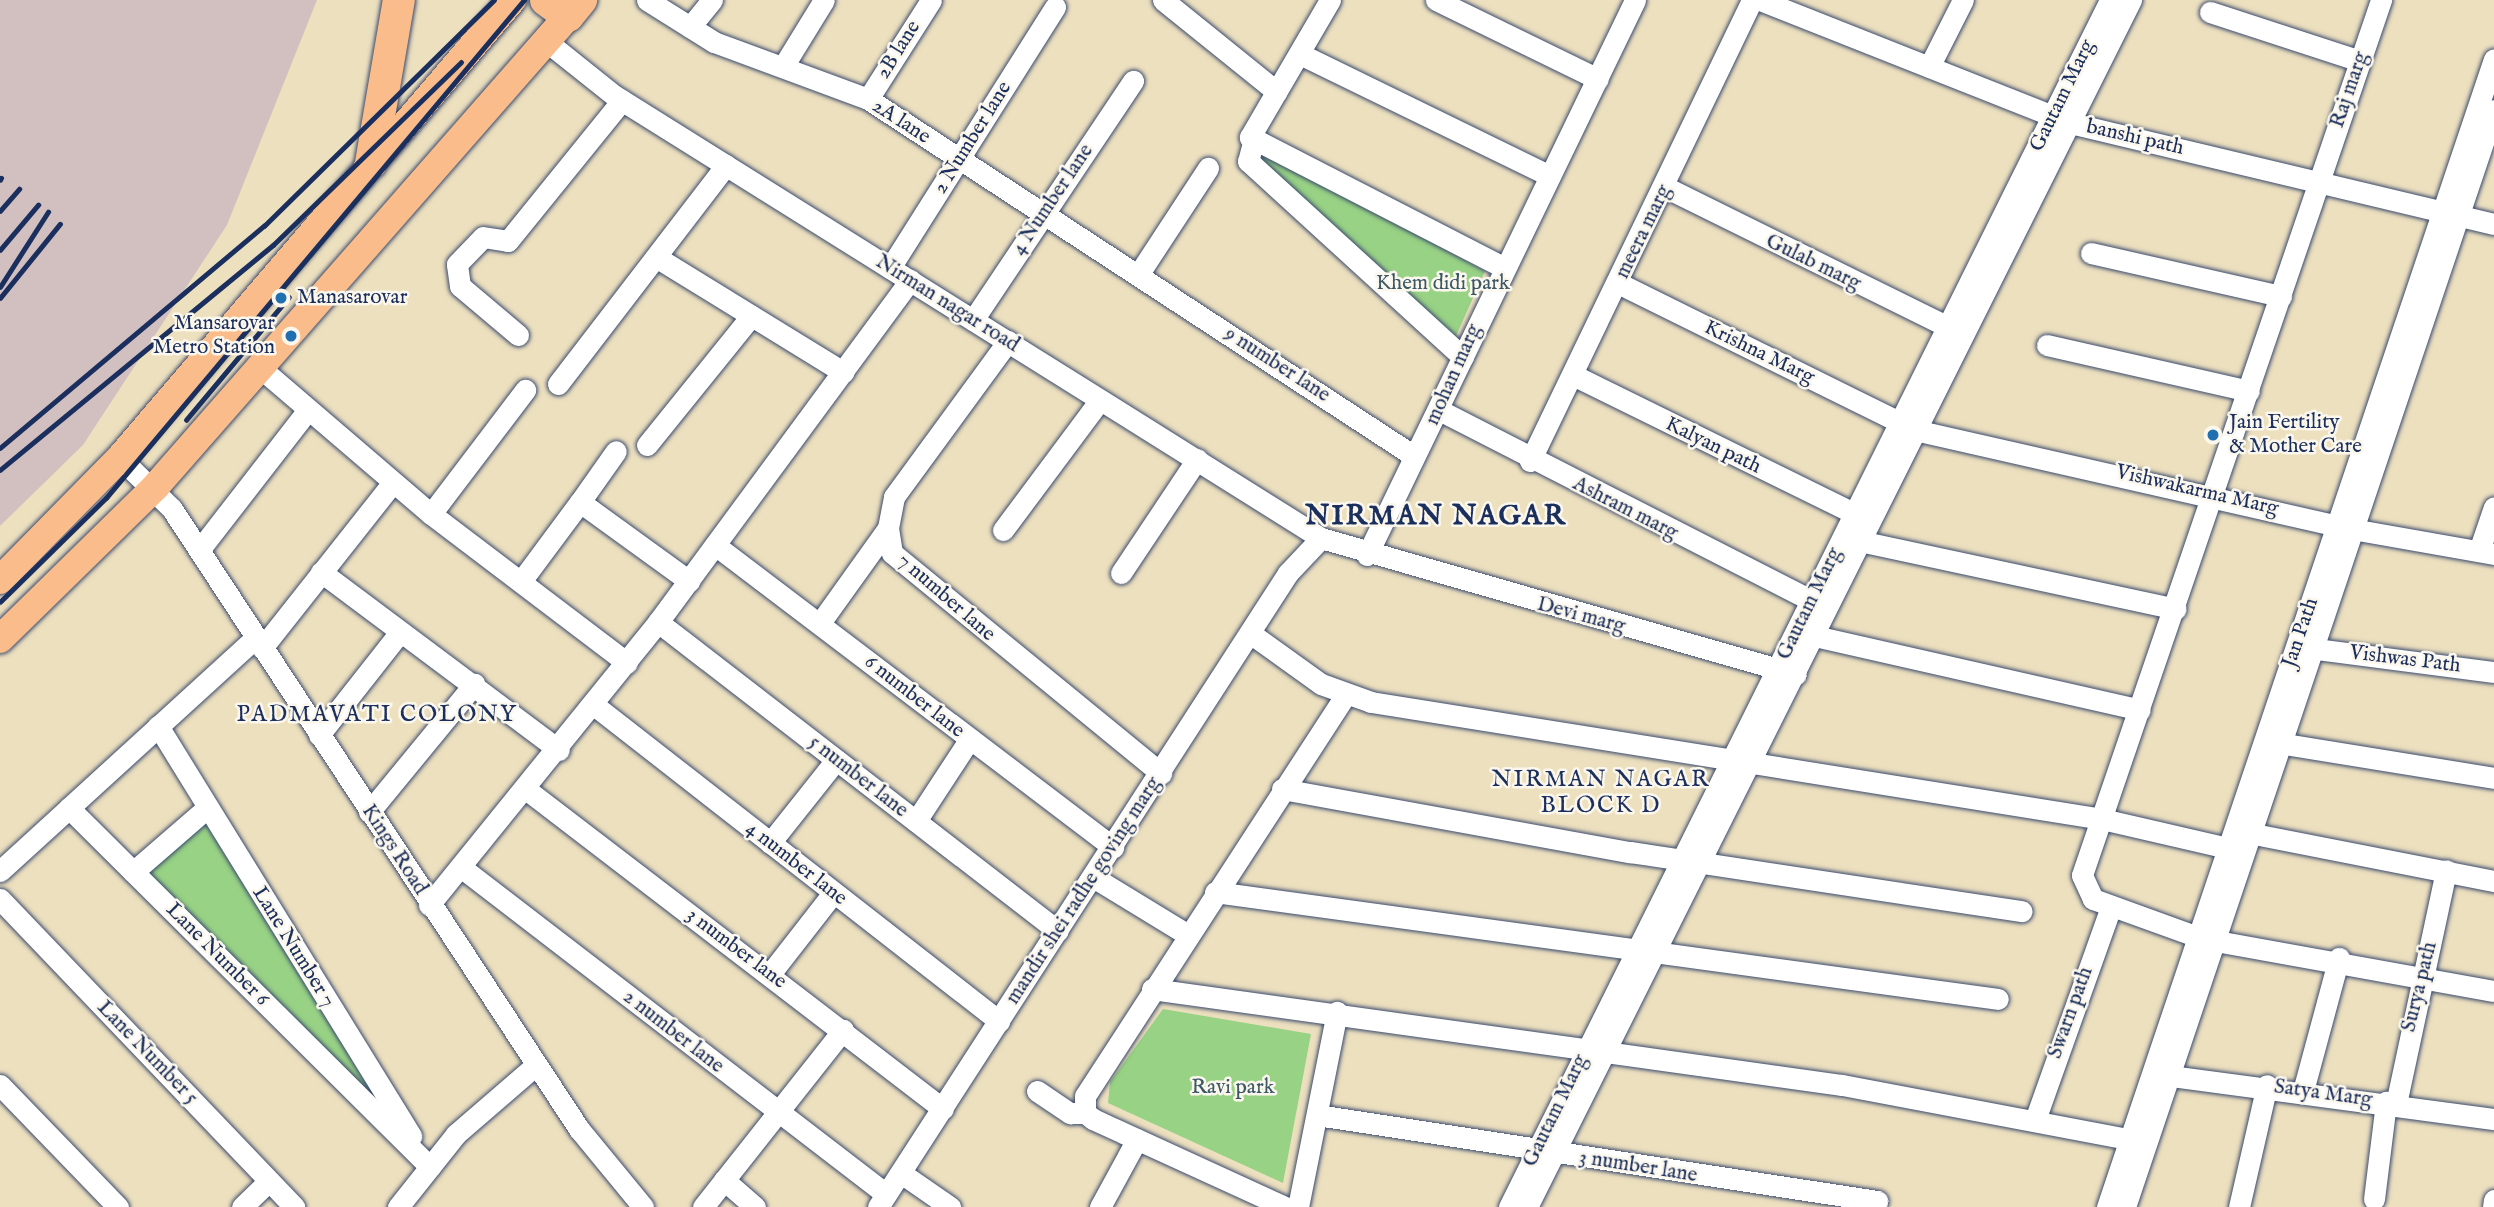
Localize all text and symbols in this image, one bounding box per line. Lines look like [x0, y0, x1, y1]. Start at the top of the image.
street label: 2B lane [871, 16, 927, 84]
street label: Gautam Marg [2025, 36, 2101, 156]
street label: Raj marg [2325, 49, 2375, 131]
street label: 2 Number lane [928, 77, 1018, 199]
street label: 2A lane [867, 94, 935, 150]
street label: banshi path [2084, 115, 2186, 161]
street label: 4 Number lane [1007, 140, 1099, 260]
street label: meera marg [1610, 181, 1678, 283]
street label: Gulab marg [1761, 229, 1865, 297]
street label: Nirman nagar road [870, 250, 1024, 358]
park label: Khem didi park [1376, 271, 1510, 297]
place label: Manasarovar [297, 285, 407, 311]
marker: Manasarovar [271, 288, 291, 308]
place label: Mansarovar Metro Station [153, 311, 275, 361]
street label: Krishna Marg [1700, 315, 1818, 391]
street label: mohan marg [1421, 321, 1487, 429]
street label: 9 number lane [1220, 322, 1334, 408]
marker: Mansarovar Metro Station [281, 326, 301, 346]
place label: Jain Fertility & Mother Care [2229, 410, 2362, 460]
street label: Kalyan path [1661, 412, 1765, 480]
marker: Jain Fertility & Mother Care [2203, 425, 2223, 445]
street label: Vishwakarma Marg [2113, 460, 2281, 522]
street label: Ashram marg [1568, 472, 1682, 546]
district label: NIRMAN NAGAR [1307, 500, 1565, 534]
street label: Gautam Marg [1772, 544, 1848, 664]
street label: 7 number lane [892, 549, 1000, 647]
street label: Devi marg [1534, 592, 1628, 640]
street label: Jan Path [2277, 595, 2325, 671]
street label: Vishwas Path [2348, 641, 2462, 679]
street label: 6 number lane [859, 650, 969, 744]
district label: PADMAVATI COLONY [238, 701, 516, 729]
street label: 5 number lane [803, 730, 913, 824]
district label: NIRMAN NAGAR BLOCK D [1493, 766, 1709, 820]
street label: mandir shei radhe goving marg [1001, 773, 1167, 1009]
street label: Kings Road [355, 800, 433, 900]
street label: 4 number lane [740, 817, 852, 911]
street label: Lane Number 7 [246, 882, 340, 1012]
street label: Lane Number 6 [160, 898, 274, 1012]
street label: 3 number lane [681, 903, 791, 995]
street label: Surya path [2397, 939, 2443, 1035]
street label: Swarn path [2043, 964, 2099, 1062]
street label: 2 number lane [617, 985, 729, 1079]
street label: Lane Number 5 [91, 996, 203, 1110]
street label: Gautam Marg [1518, 1051, 1594, 1171]
park label: Ravi park [1191, 1075, 1275, 1101]
street label: Satya Marg [2272, 1075, 2374, 1113]
street label: 3 number lane [1577, 1145, 1699, 1189]

